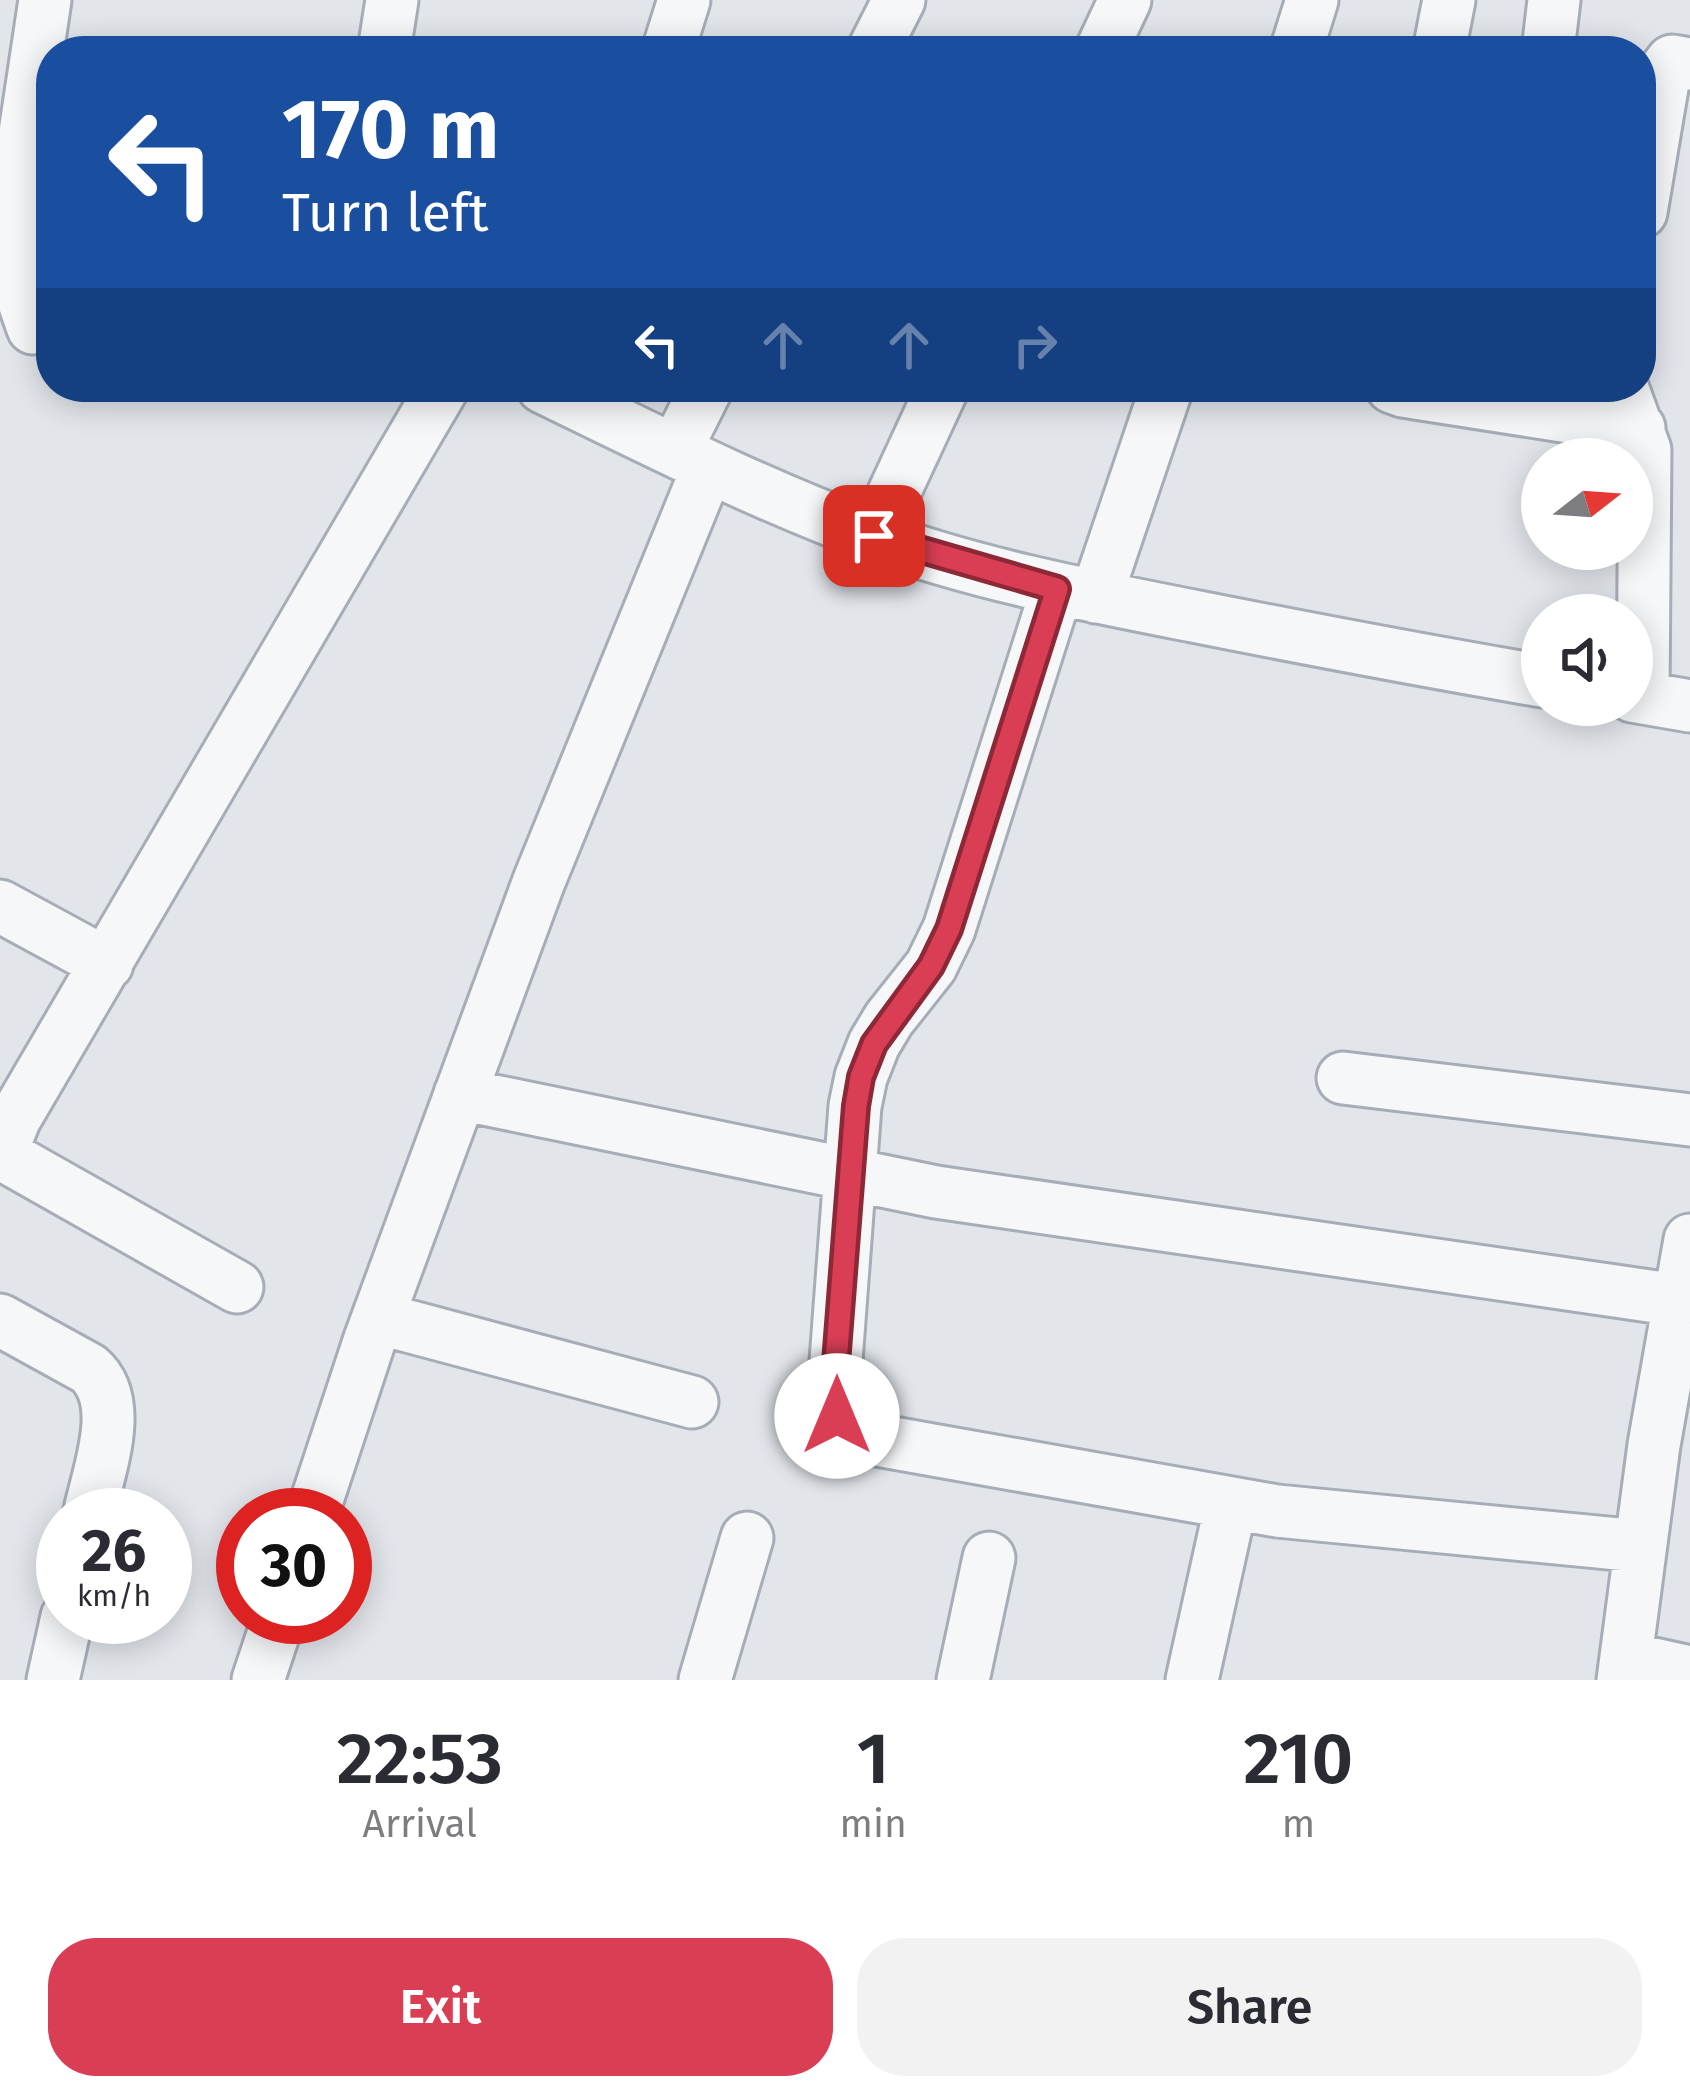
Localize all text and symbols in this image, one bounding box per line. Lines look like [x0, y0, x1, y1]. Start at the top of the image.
text: 170 m [282, 79, 499, 180]
icon: left [84, 84, 240, 240]
text: Turn left [282, 181, 489, 245]
icon: left [624, 312, 690, 378]
icon: ahead [750, 312, 816, 378]
icon: ahead [876, 312, 942, 378]
icon: right [1002, 312, 1068, 378]
north arrow [1521, 438, 1653, 570]
map controls [1521, 438, 1653, 726]
pin [823, 485, 925, 587]
icon: arrive [841, 503, 907, 569]
button: sound [1521, 594, 1653, 726]
position arrow [774, 1353, 900, 1479]
speed limit sign: 30 [216, 1488, 372, 1644]
text: 26 [82, 1515, 146, 1587]
text: km/h [77, 1578, 151, 1614]
text: 22:53 [337, 1716, 503, 1802]
text: 1 [857, 1716, 890, 1802]
text: 210 [1244, 1716, 1353, 1802]
text: Arrival [363, 1801, 477, 1847]
text: min [839, 1801, 907, 1847]
text: m [1282, 1801, 1315, 1847]
button: Exit [48, 1938, 833, 2076]
button: Share [857, 1938, 1642, 2076]

